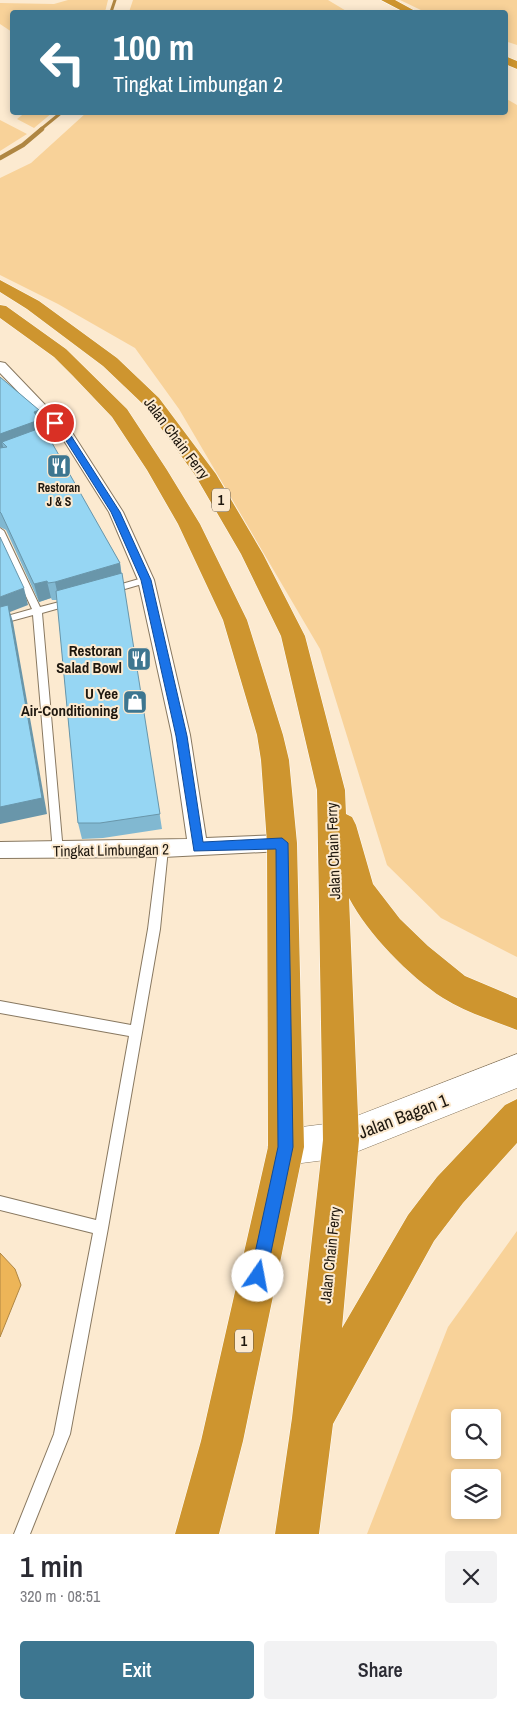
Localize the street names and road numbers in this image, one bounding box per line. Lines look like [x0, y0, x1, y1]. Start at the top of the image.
street label: Jalan Chain Ferry [139, 393, 215, 484]
road number: 1 [212, 488, 230, 512]
street label: Jalan Chain Ferry [321, 801, 345, 900]
street label: Tingkat Limbungan 2 [53, 838, 169, 862]
street label: Jalan Bagan 1 [354, 1087, 452, 1145]
street label: Jalan Chain Ferry [314, 1205, 346, 1304]
road number: 1 [235, 1330, 253, 1352]

